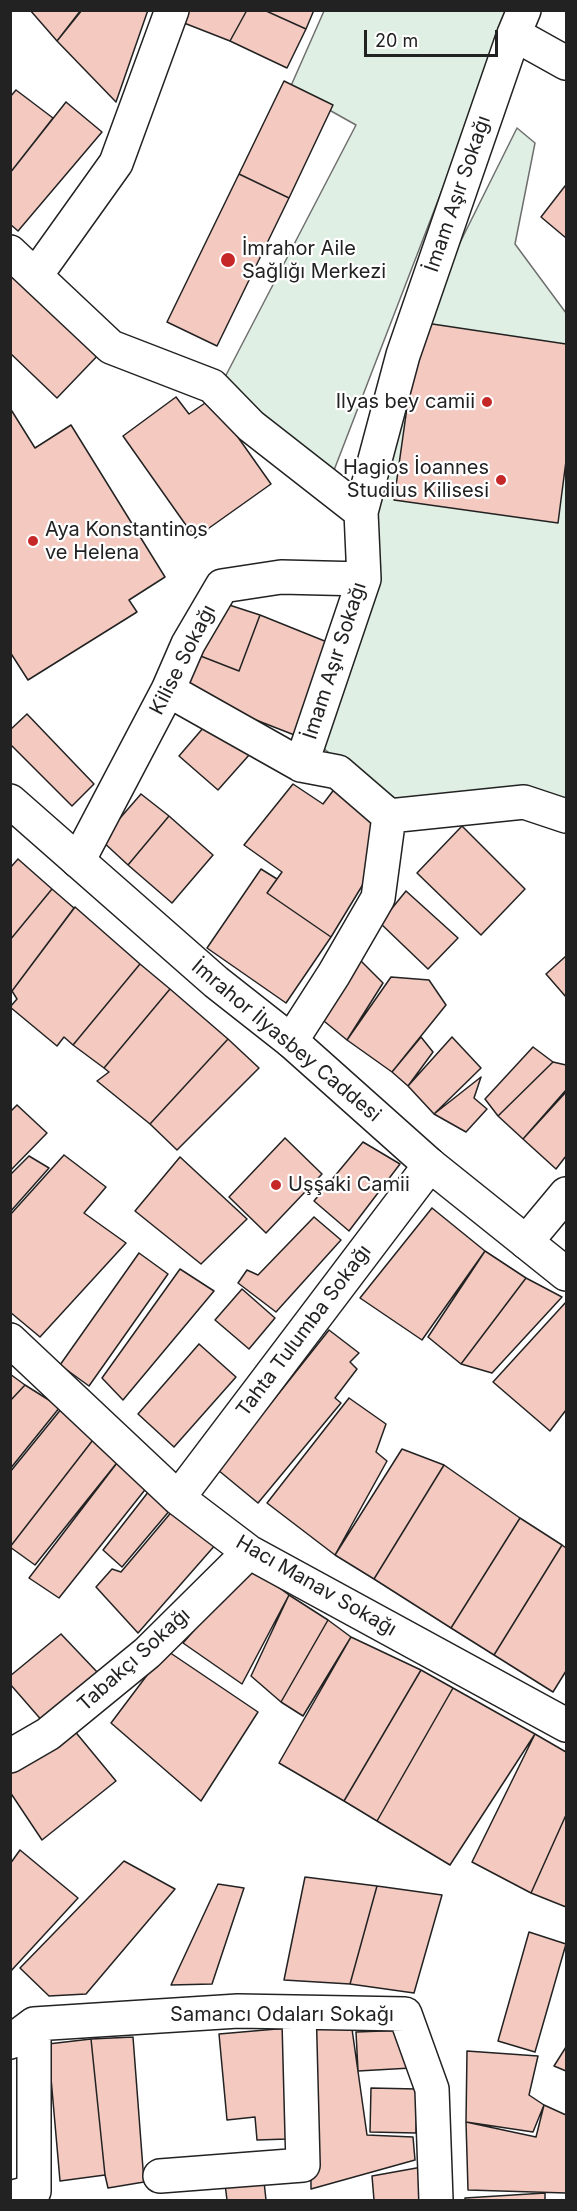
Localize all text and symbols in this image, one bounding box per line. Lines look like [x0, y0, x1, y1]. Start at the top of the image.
scale bar [367, 18, 500, 56]
text: 20 m [375, 30, 418, 51]
street label: İmam Aşır Sokağı [420, 113, 496, 275]
place label: İmrahor Aile Sağlığı Merkezi [242, 237, 386, 284]
marker: İmrahor Aile Sağlığı Merkezi [219, 251, 237, 269]
place label: Ilyas bey camii [336, 390, 475, 414]
marker: Ilyas bey camii [480, 395, 494, 409]
place label: Hagios İoannes Studius Kilisesi [343, 456, 489, 503]
marker: Hagios İoannes Studius Kilisesi [494, 473, 508, 487]
place label: Aya Konstantinos ve Helena [45, 518, 208, 565]
marker: Aya Konstantinos ve Helena [26, 534, 40, 548]
street label: İmam Aşır Sokağı [298, 579, 372, 743]
street label: Kilise Sokağı [145, 601, 221, 719]
street label: İmrahor İlyasbey Caddesi [186, 955, 386, 1127]
place label: Uşşaki Camii [288, 1173, 410, 1197]
marker: Uşşaki Camii [269, 1178, 283, 1192]
street label: Tahta Tulumba Sokağı [232, 1240, 376, 1422]
street label: Hacı Manav Sokağı [232, 1530, 400, 1642]
street label: Tabakçı Sokağı [73, 1603, 195, 1717]
street label: Samancı Odaları Sokağı [170, 2003, 394, 2027]

